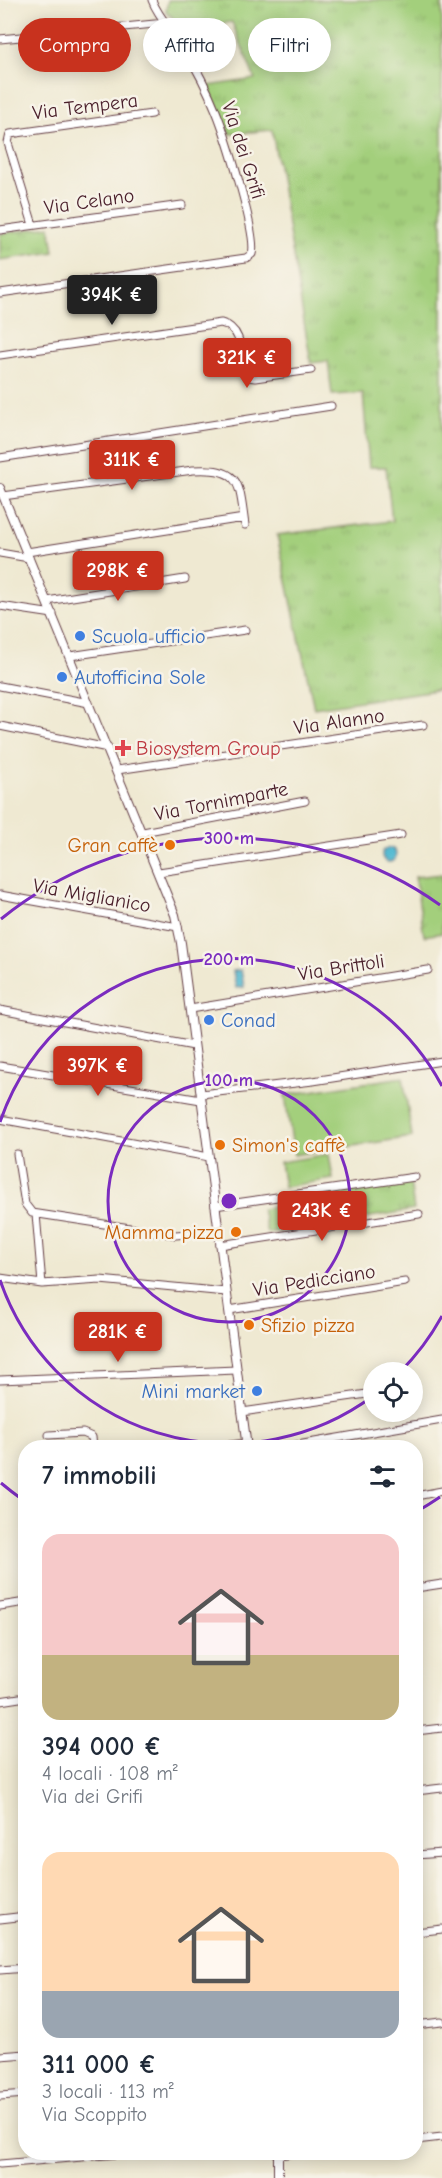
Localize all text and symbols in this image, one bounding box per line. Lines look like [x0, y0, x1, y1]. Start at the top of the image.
chip: Compra [18, 18, 131, 72]
chip: Affitta [143, 18, 236, 72]
chip: Filtri [248, 18, 331, 72]
street label: Via Tempera [31, 89, 139, 124]
street label: Via dei Grifi [217, 99, 270, 202]
street label: Via Celano [42, 184, 136, 219]
pin: 394K € [63, 275, 161, 326]
text: 394K € [81, 283, 143, 306]
pin: 321K € [198, 338, 296, 389]
text: 321K € [217, 346, 277, 369]
pin: 311K € [83, 440, 181, 491]
text: 311K € [103, 448, 161, 471]
pin: 298K € [69, 551, 167, 602]
text: 298K € [87, 559, 149, 582]
place label: Scuola ufficio [92, 625, 206, 648]
marker: Scuola ufficio [73, 629, 87, 643]
place label: Autofficina Sole [74, 666, 205, 689]
marker: Autofficina Sole [55, 670, 69, 684]
street label: Via Alanno [292, 704, 386, 739]
place label: Biosystem Group [136, 737, 281, 760]
marker: Biosystem Group [114, 739, 132, 757]
street label: Via Tornimparte [152, 777, 290, 826]
text: 300 m [204, 828, 254, 849]
place label: Gran caffè [68, 834, 158, 857]
marker: Gran caffè [163, 838, 177, 852]
street label: Via Miglianico [31, 874, 153, 917]
text: 200 m [204, 949, 254, 970]
street label: Via Brittoli [296, 949, 386, 986]
place label: Conad [221, 1009, 276, 1032]
marker: Conad [202, 1013, 216, 1027]
pin: 397K € [49, 1046, 147, 1097]
text: 397K € [67, 1054, 129, 1077]
text: 100 m [205, 1070, 253, 1091]
place label: Simon's caffè [232, 1134, 345, 1157]
marker: Simon's caffè [213, 1138, 227, 1152]
centre of rings [219, 1191, 239, 1211]
pin: 243K € [273, 1191, 371, 1242]
text: 243K € [292, 1199, 352, 1222]
place label: Mamma pizza [104, 1221, 224, 1244]
marker: Mamma pizza [229, 1225, 243, 1239]
street label: Via Pedicciano [251, 1259, 377, 1302]
pin: 281K € [69, 1312, 167, 1363]
place label: Sfizio pizza [261, 1314, 355, 1337]
marker: Sfizio pizza [242, 1318, 256, 1332]
text: 281K € [88, 1320, 148, 1343]
map controls [363, 1362, 423, 1422]
button: locate [363, 1362, 423, 1422]
place label: Mini market [142, 1380, 246, 1403]
marker: Mini market [250, 1384, 264, 1398]
icon: filters [366, 1460, 399, 1493]
text: 7 immobili [42, 1461, 157, 1491]
icon: home [167, 1573, 275, 1681]
text: 394 000 € [42, 1732, 162, 1762]
text: 4 locali · 108 m² [42, 1762, 178, 1785]
text: Via dei Grifi [42, 1785, 143, 1808]
icon: home [167, 1891, 275, 1999]
text: 311 000 € [42, 2050, 156, 2080]
text: 3 locali · 113 m² [42, 2080, 174, 2103]
text: Via Scoppito [42, 2103, 147, 2126]

